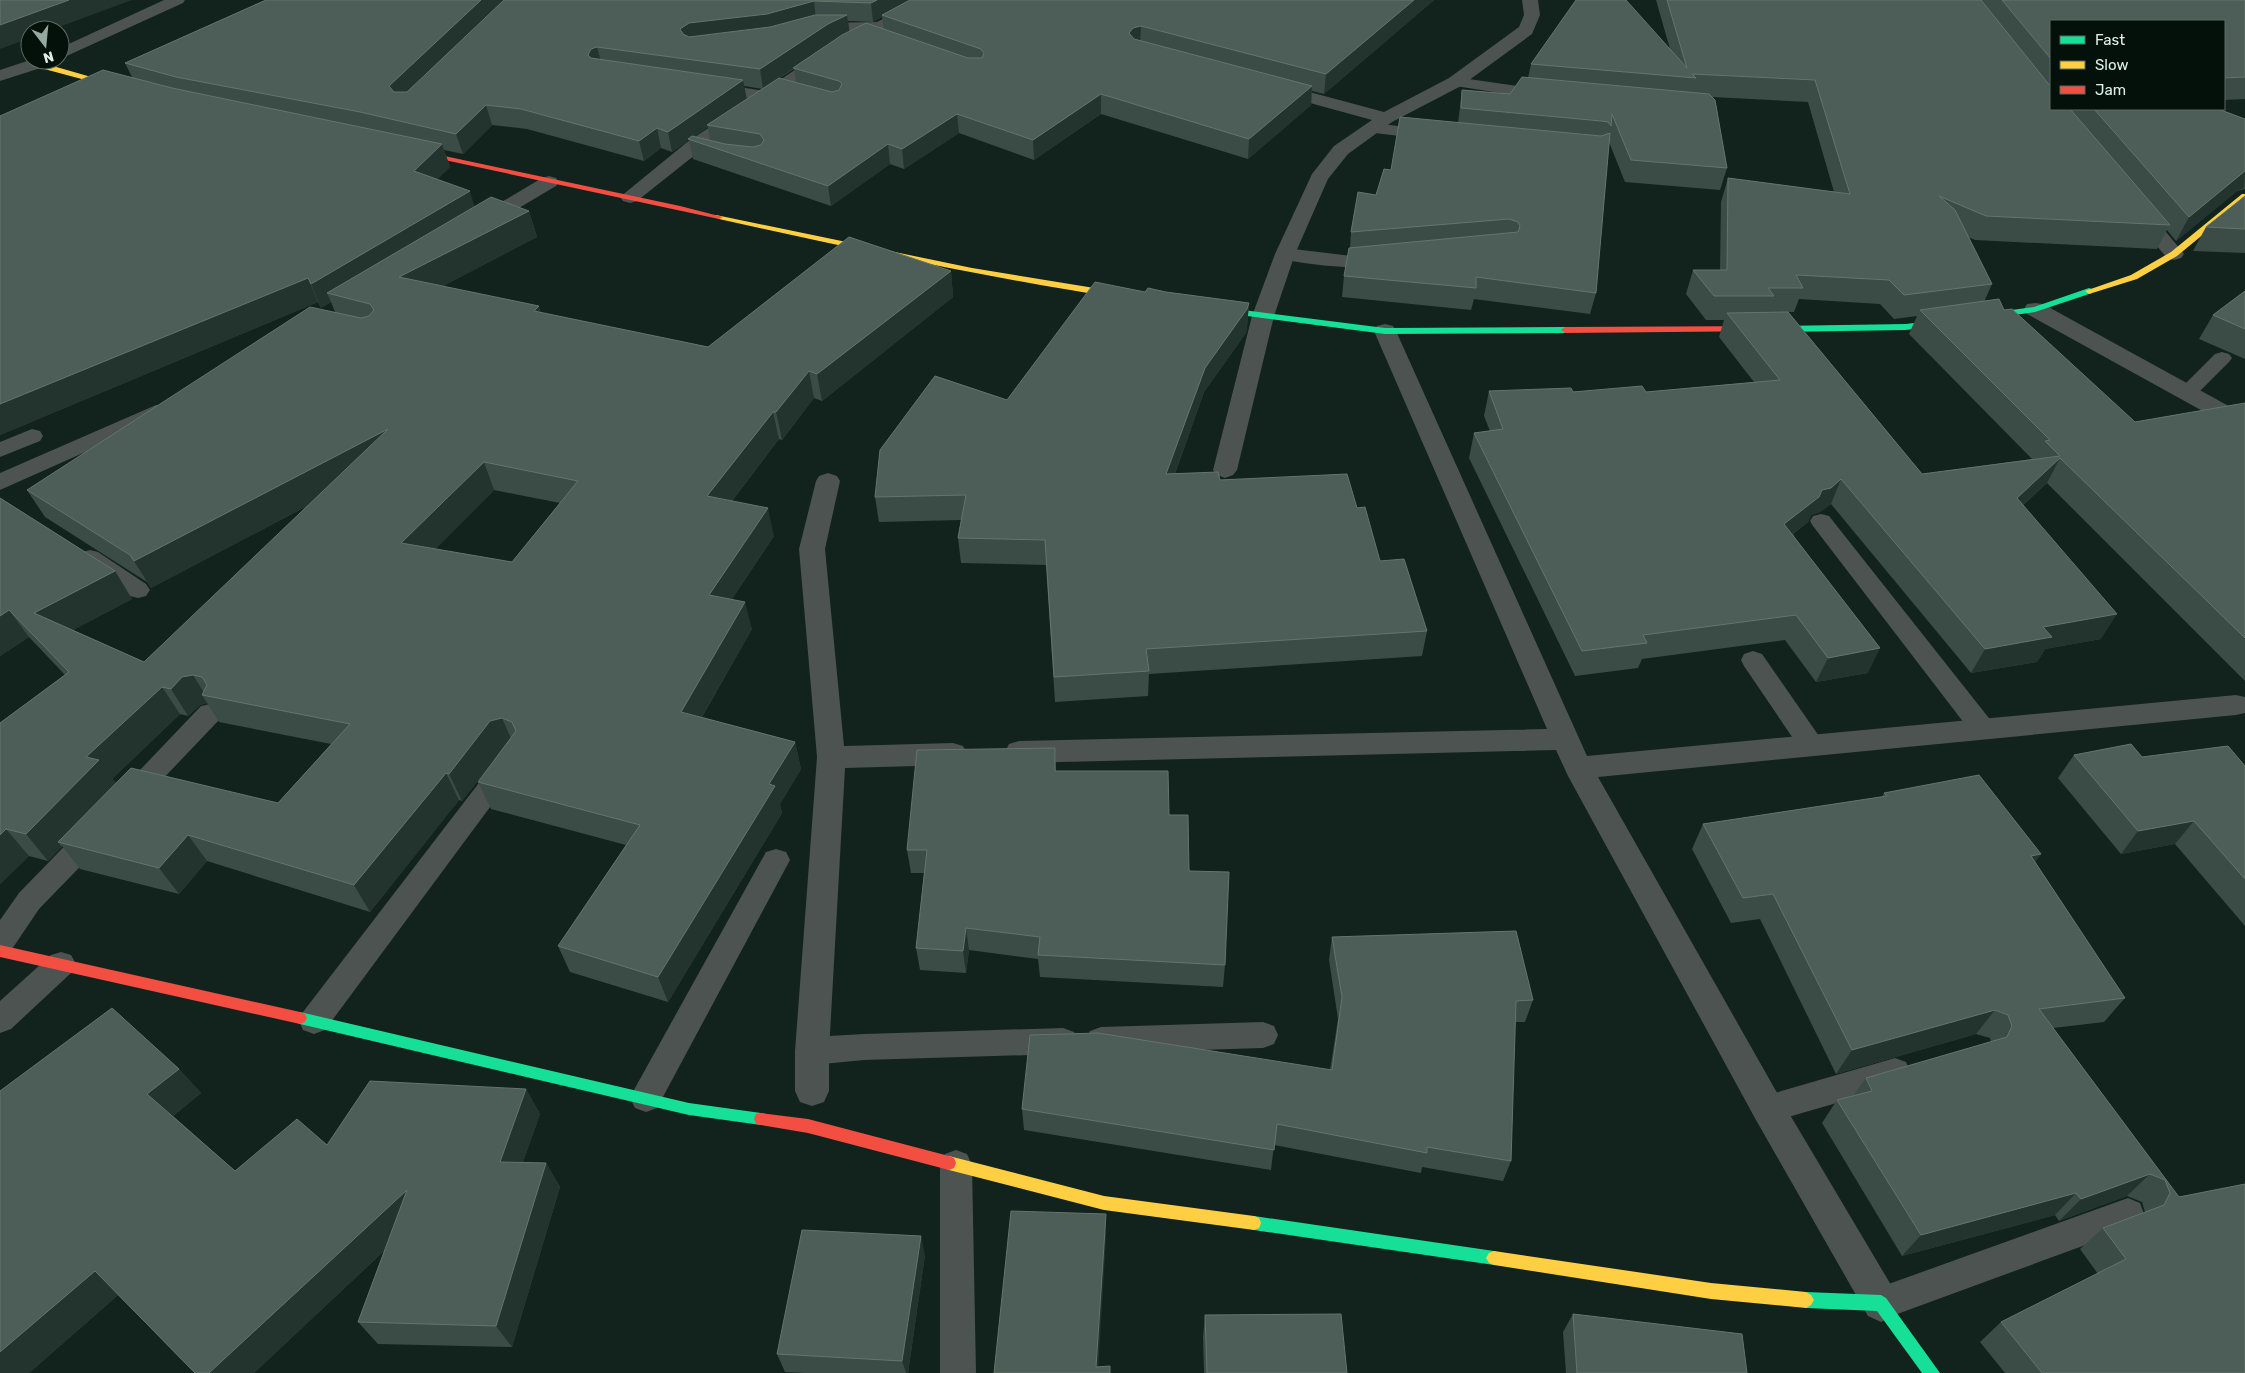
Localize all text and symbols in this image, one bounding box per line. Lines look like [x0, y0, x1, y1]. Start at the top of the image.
north arrow [20, 20, 70, 70]
legend [2050, 20, 2225, 110]
text: Fast [2095, 31, 2125, 49]
text: N [41, 47, 56, 67]
text: Slow [2095, 56, 2128, 74]
text: Jam [2095, 81, 2126, 99]

